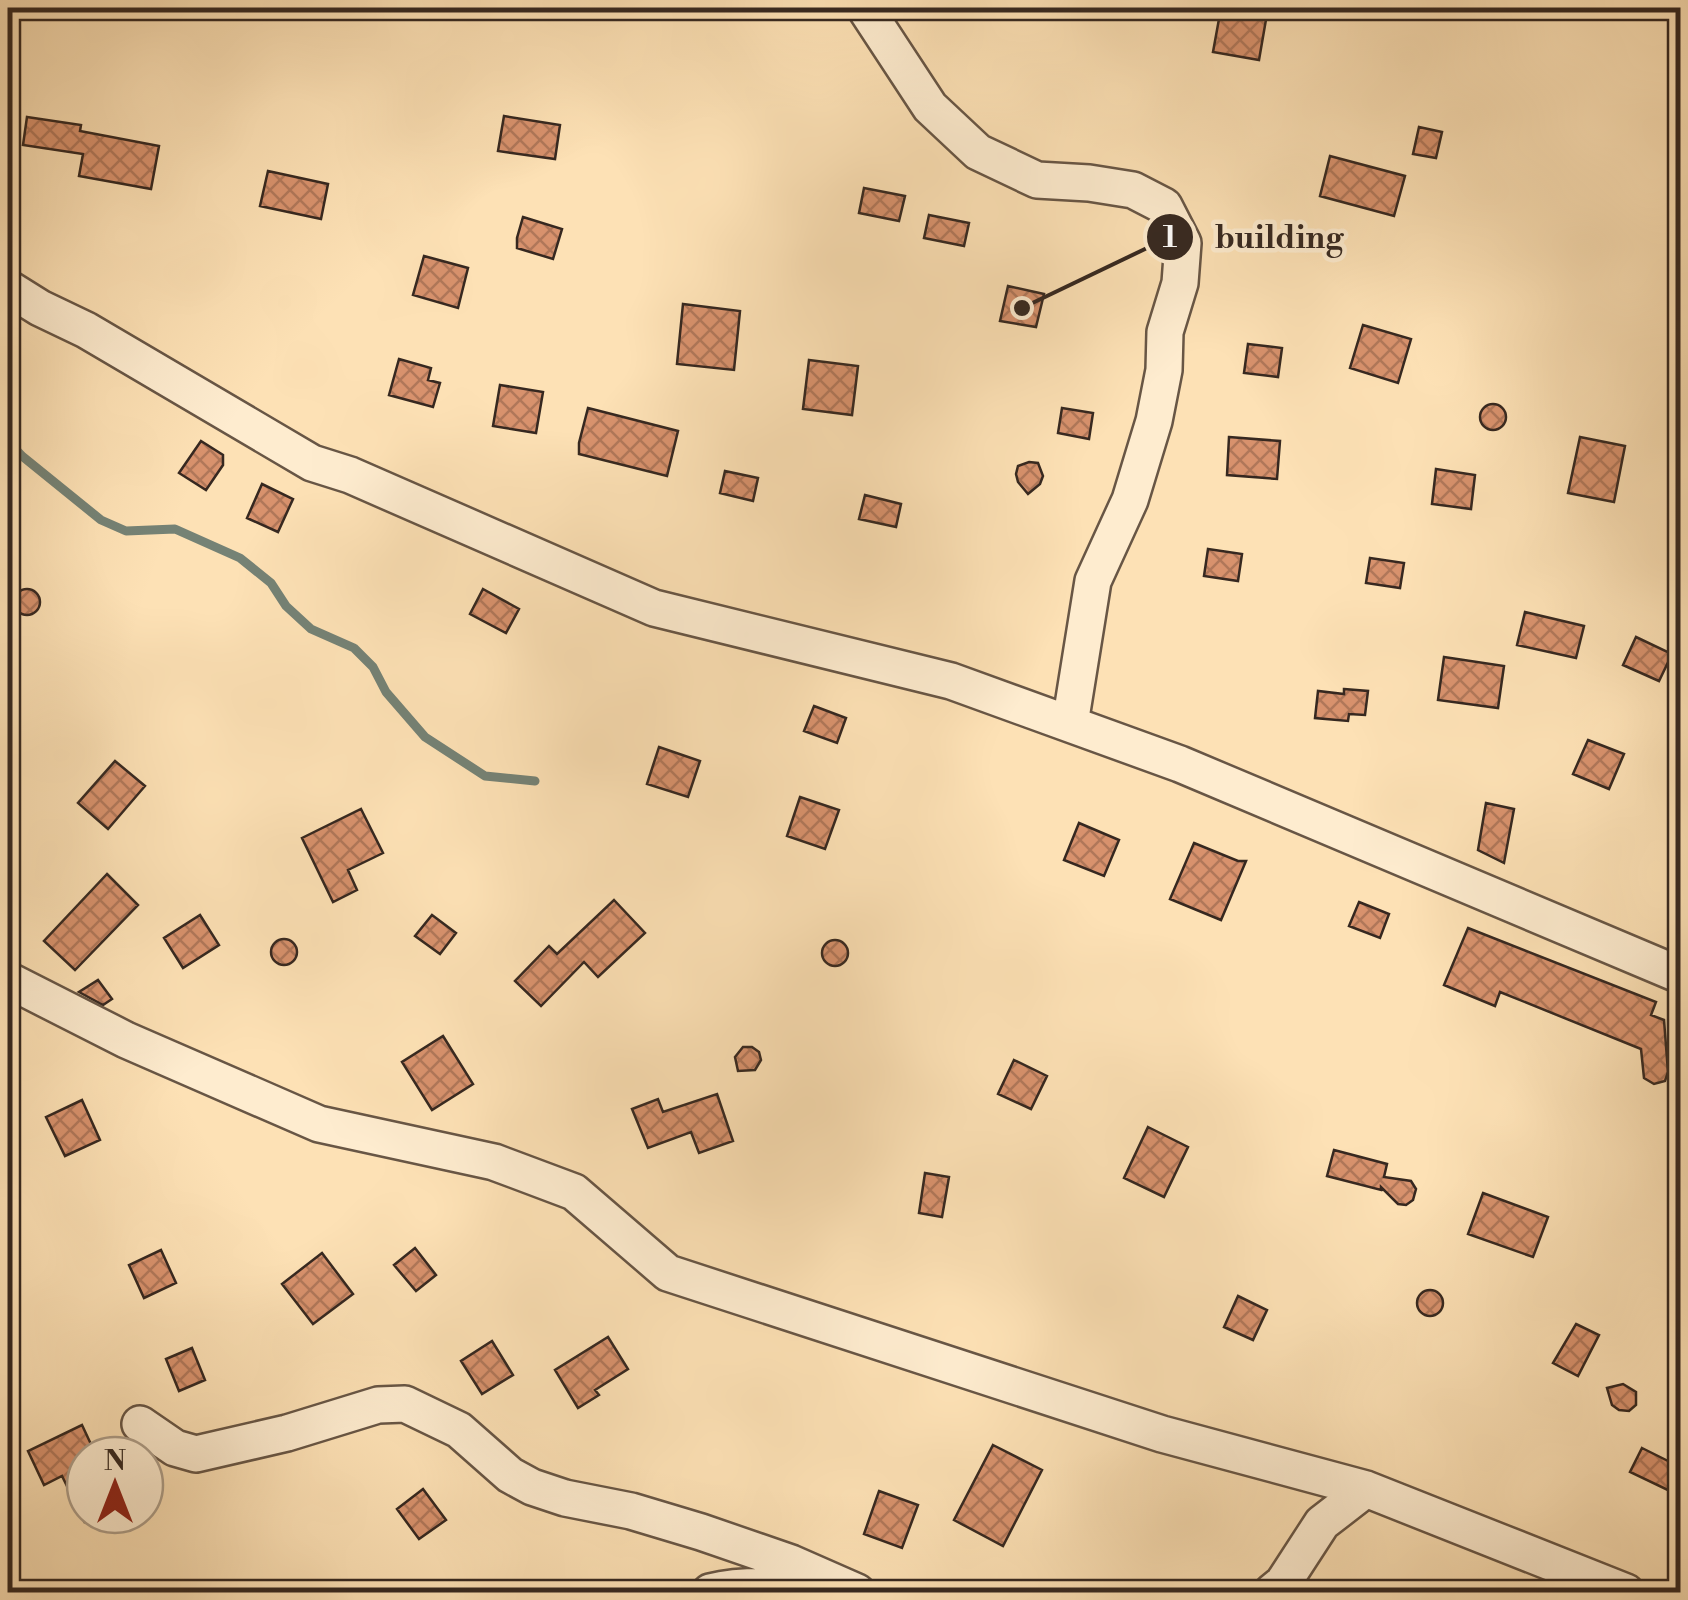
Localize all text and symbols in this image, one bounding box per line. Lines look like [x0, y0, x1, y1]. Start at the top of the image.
callout: building [1145, 206, 1364, 268]
text: building [1215, 218, 1344, 258]
text: 1 [1163, 219, 1178, 257]
north arrow [65, 1435, 165, 1535]
text: N [104, 1444, 126, 1479]

